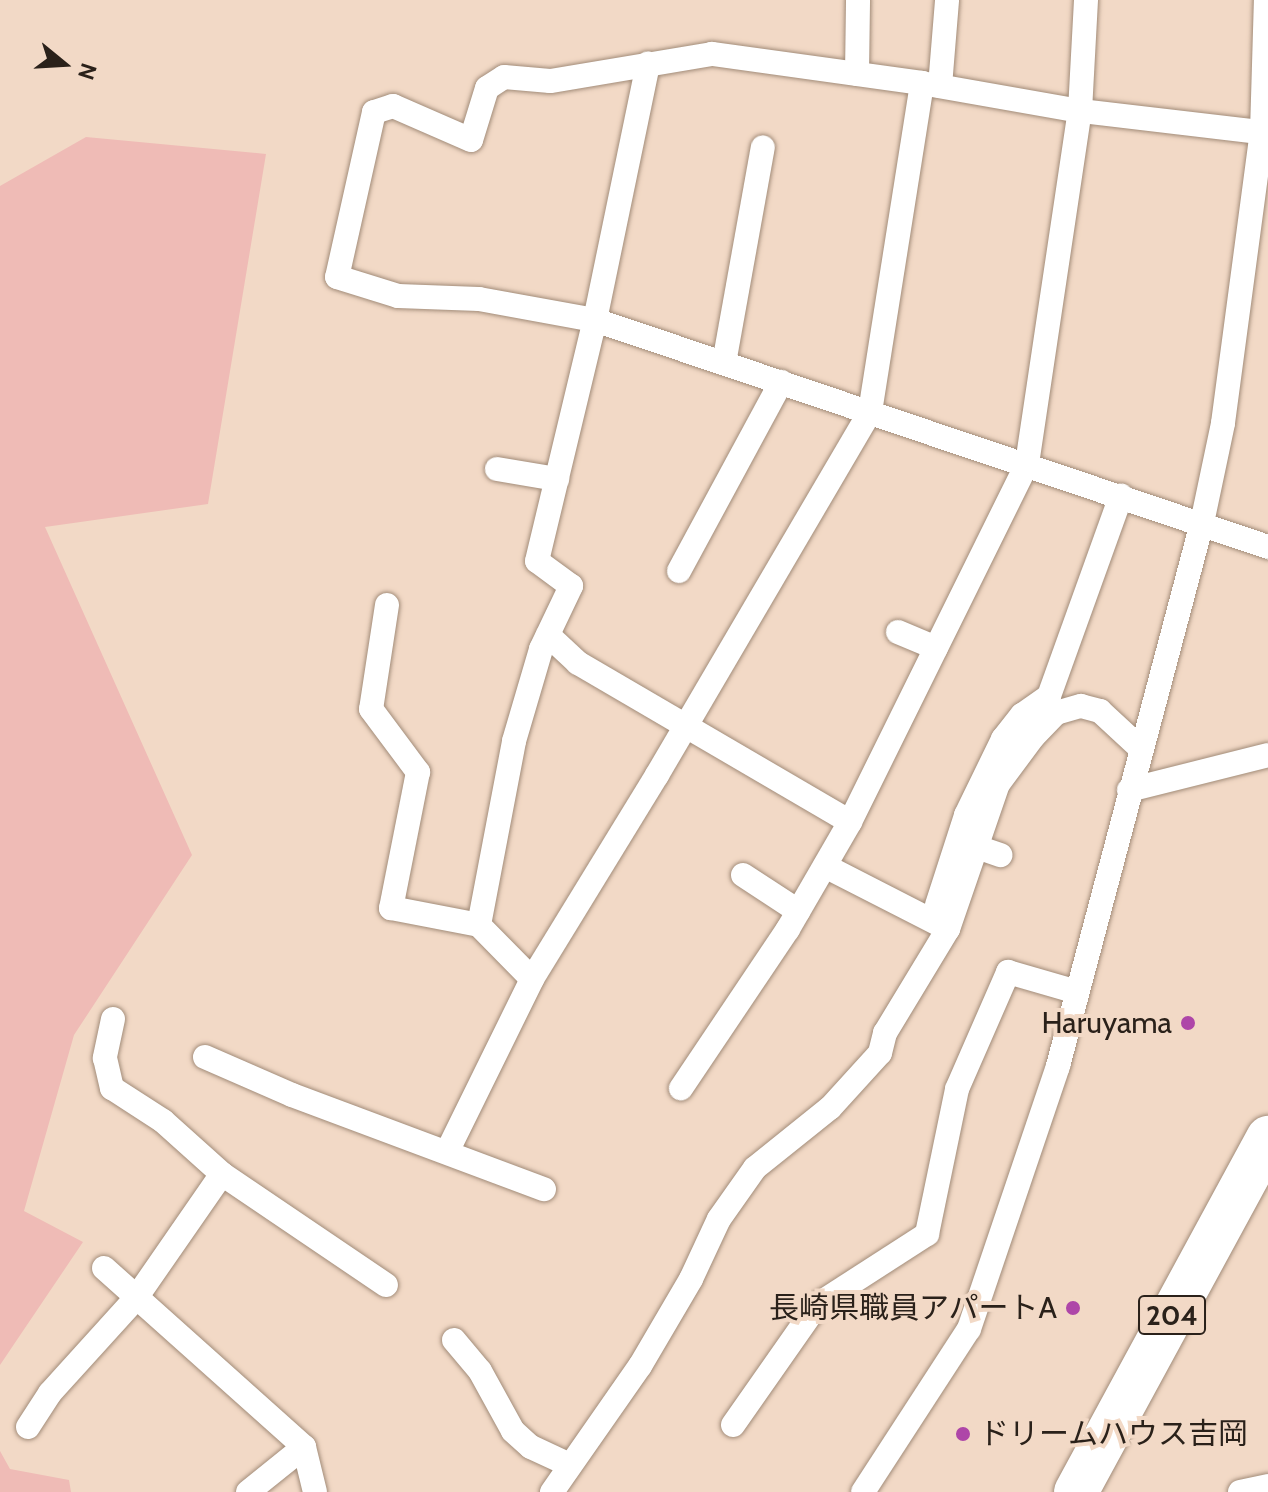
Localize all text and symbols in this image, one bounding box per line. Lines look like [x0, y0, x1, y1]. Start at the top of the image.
north arrow [24, 24, 104, 104]
text: N [72, 60, 103, 83]
place label: Haruyama [1041, 1005, 1172, 1041]
marker: Haruyama [1179, 1014, 1197, 1032]
place label: 長崎県職員アパートA [769, 1290, 1057, 1326]
road number: 204 [1138, 1291, 1206, 1339]
marker: 長崎県職員アパートA [1064, 1299, 1082, 1317]
place label: ドリームハウス吉岡 [979, 1416, 1249, 1452]
marker: ドリームハウス吉岡 [954, 1425, 972, 1443]

